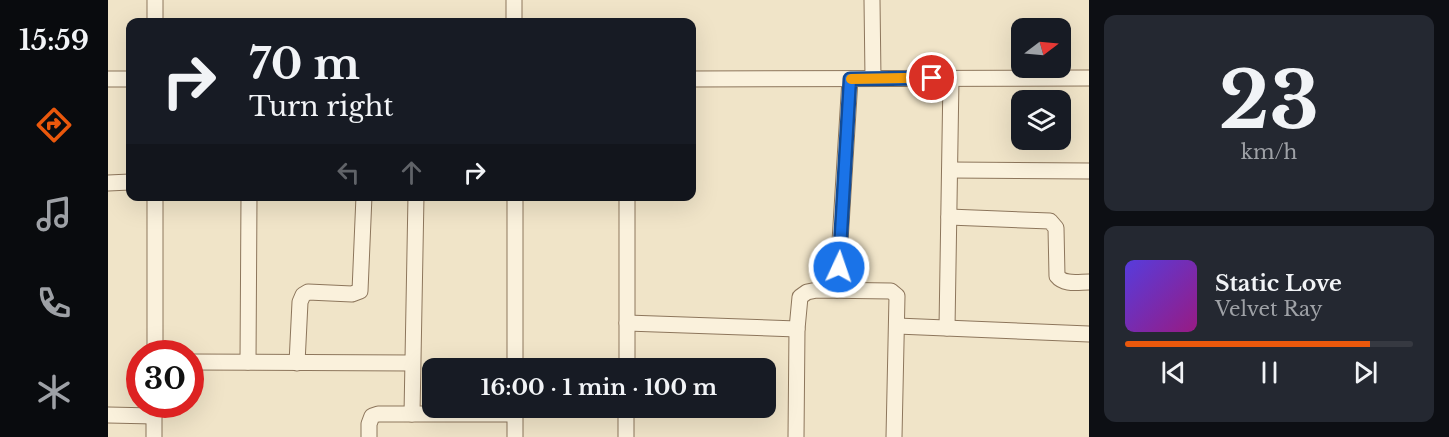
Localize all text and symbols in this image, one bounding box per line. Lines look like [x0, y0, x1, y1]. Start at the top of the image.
north arrow [1011, 18, 1071, 78]
map controls [1011, 18, 1071, 150]
text: 15:59 [19, 24, 89, 57]
text: 70 m [249, 38, 360, 90]
icon: right [150, 42, 228, 120]
pin [906, 52, 957, 103]
text: 23 [1219, 52, 1319, 149]
icon: arrive [915, 61, 948, 94]
text: Turn right [249, 90, 393, 123]
button: layers [1011, 90, 1071, 150]
icon: directions [33, 104, 75, 146]
text: km/h [1241, 140, 1297, 164]
icon: left [332, 156, 365, 189]
icon: ahead [395, 156, 428, 189]
icon: right [458, 156, 491, 189]
icon: music [33, 193, 75, 235]
position arrow [807, 235, 871, 299]
text: Static Love [1215, 270, 1342, 297]
icon: phone [33, 282, 75, 324]
text: Velvet Ray [1215, 297, 1323, 321]
speed limit sign: 30 [126, 340, 204, 418]
icon: previous [1157, 356, 1190, 389]
icon: pause [1253, 356, 1286, 389]
icon: next [1349, 356, 1382, 389]
icon: climate [33, 371, 75, 413]
text: 16:00 · 1 min · 100 m [481, 374, 717, 401]

